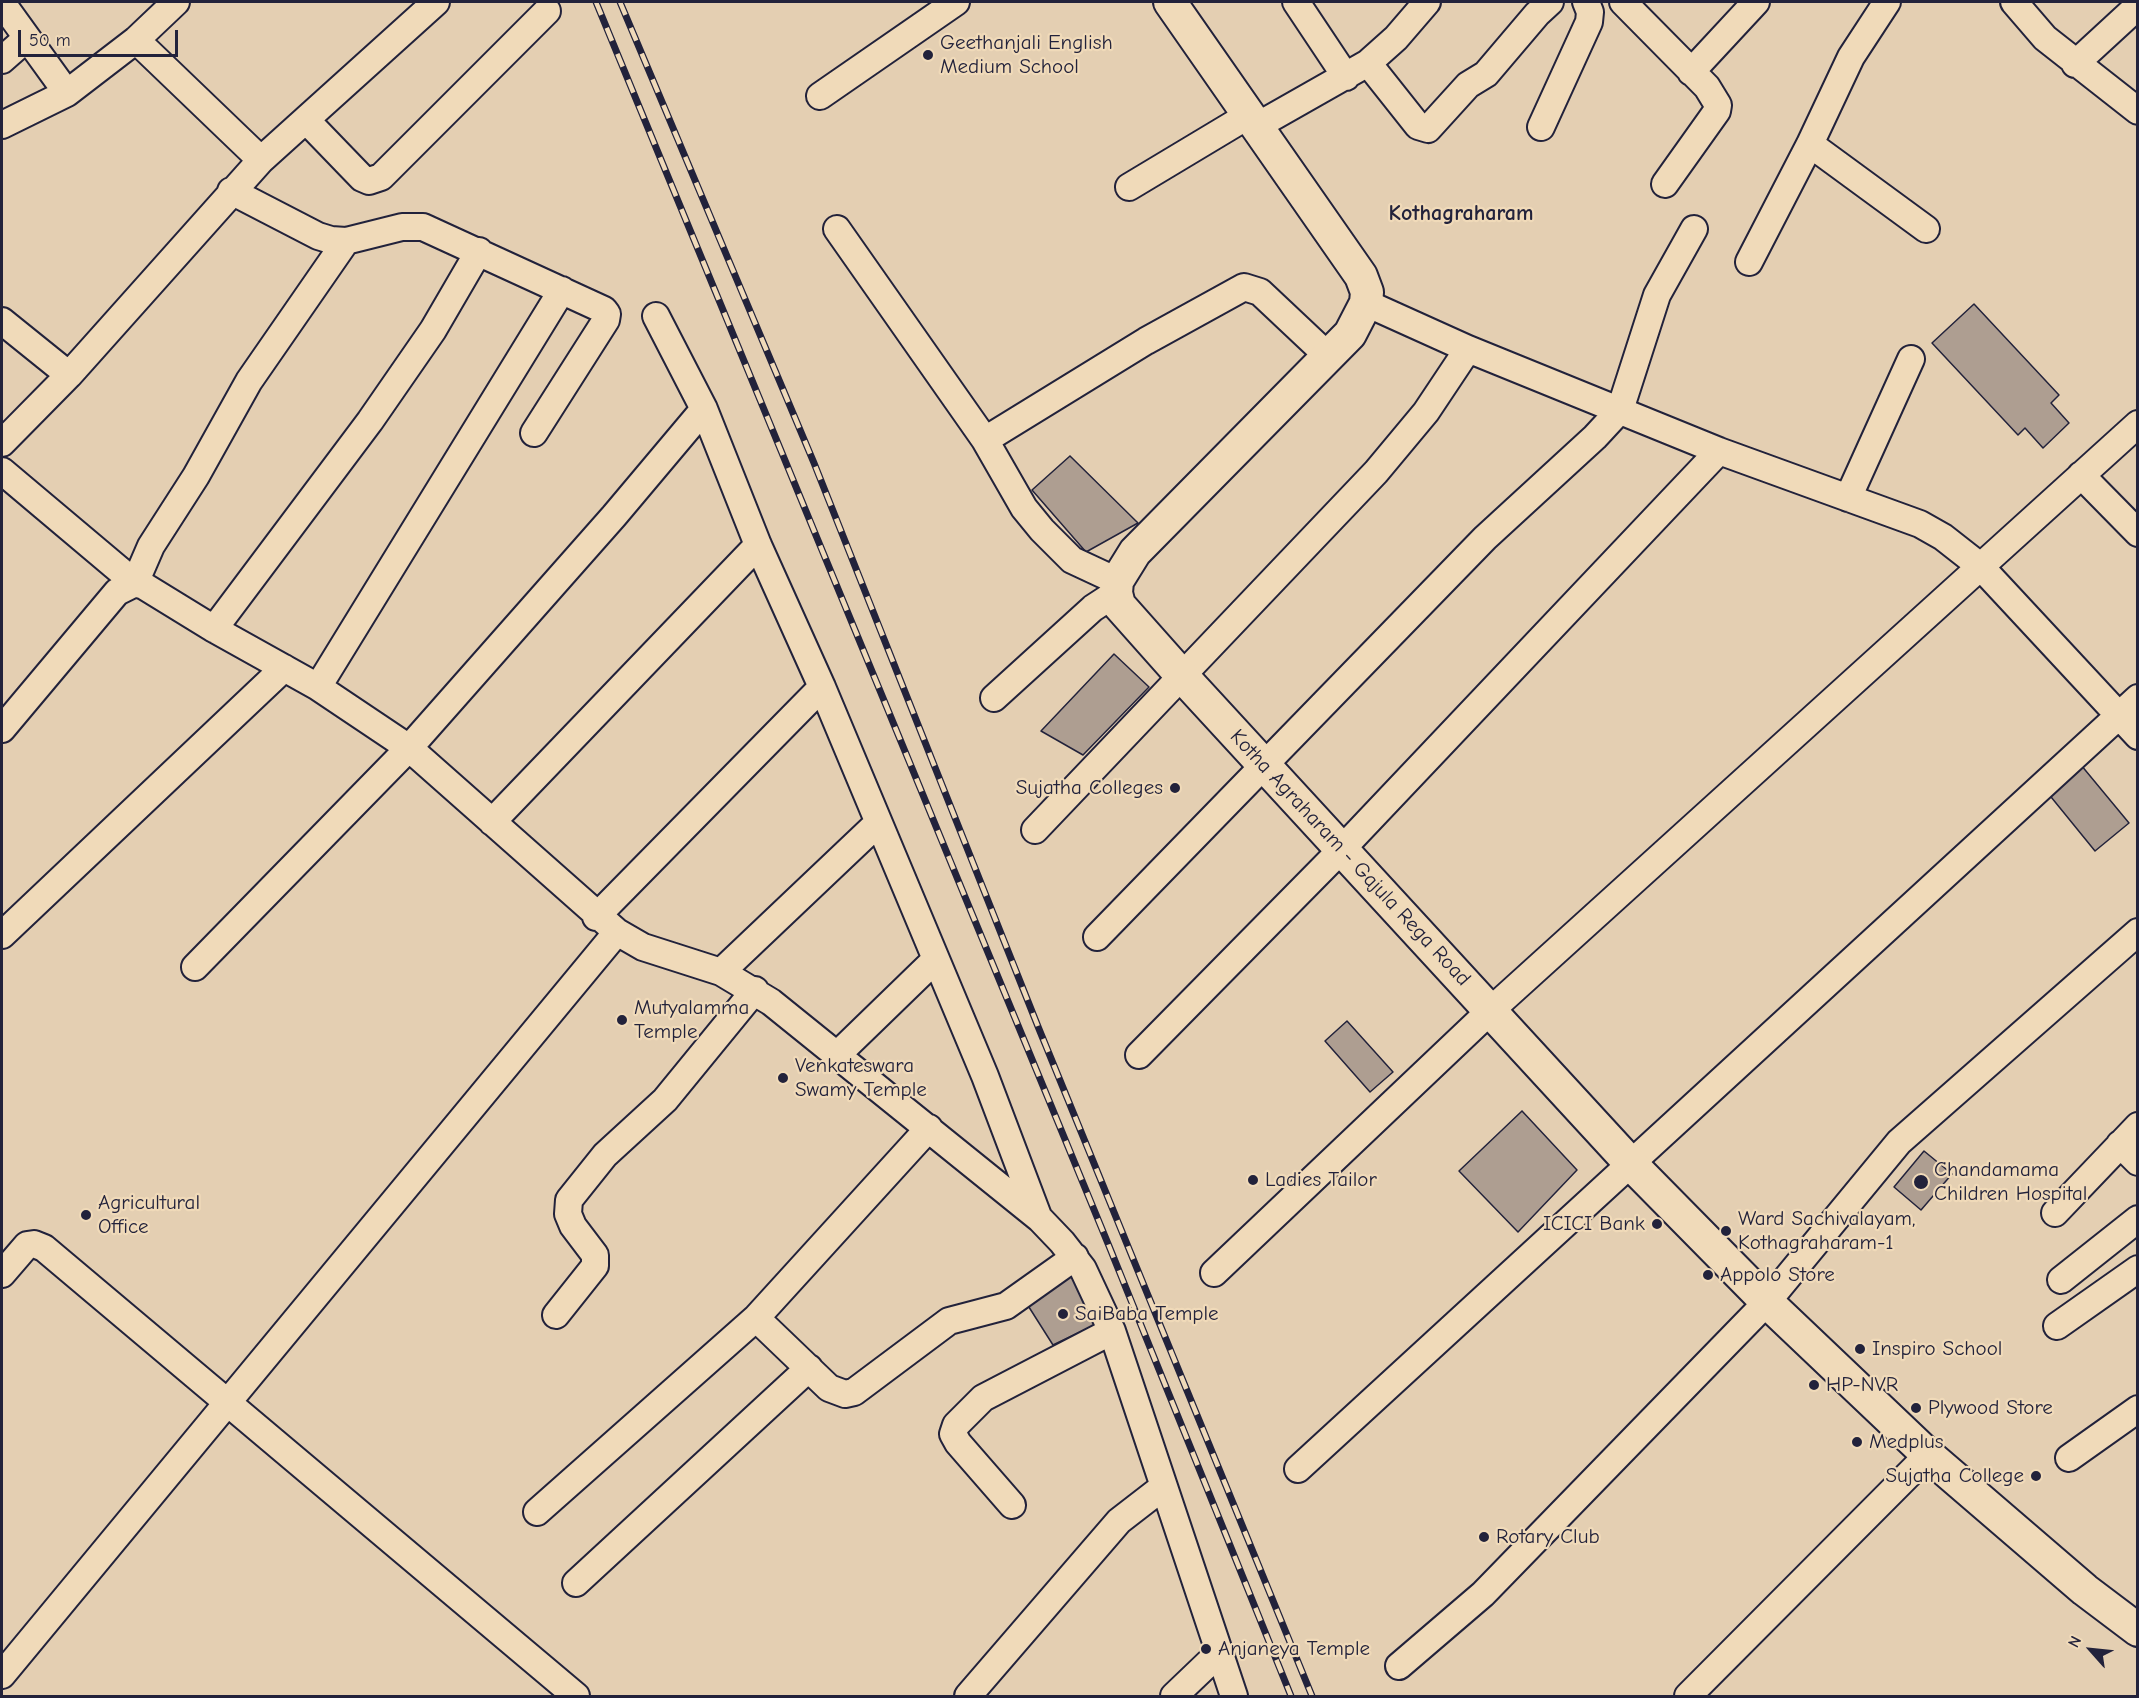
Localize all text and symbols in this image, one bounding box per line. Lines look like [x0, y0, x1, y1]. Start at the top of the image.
scale bar [21, 18, 182, 56]
text: 50 m [29, 30, 71, 51]
place label: Geethanjali English Medium School [940, 30, 1113, 80]
marker: Geethanjali English Medium School [921, 48, 935, 62]
district label: Kothagraharam [1389, 201, 1533, 227]
street label: Kotha Agraharam - Gajula Rega Road [1224, 724, 1476, 992]
place label: Sujatha Colleges [1016, 775, 1163, 801]
marker: Sujatha Colleges [1168, 781, 1182, 795]
place label: Mutyalamma Temple [634, 995, 749, 1045]
marker: Mutyalamma Temple [615, 1013, 629, 1027]
place label: Venkateswara Swamy Temple [795, 1053, 927, 1103]
marker: Venkateswara Swamy Temple [776, 1071, 790, 1085]
place label: Chandamama Children Hospital [1934, 1157, 2087, 1207]
place label: Ladies Tailor [1265, 1167, 1377, 1193]
marker: Ladies Tailor [1246, 1173, 1260, 1187]
marker: Chandamama Children Hospital [1912, 1173, 1930, 1191]
place label: Agricultural Office [98, 1190, 200, 1240]
place label: Ward Sachivalayam, Kothagraharam-1 [1738, 1206, 1915, 1256]
marker: Agricultural Office [79, 1208, 93, 1222]
place label: ICICI Bank [1543, 1211, 1645, 1237]
marker: ICICI Bank [1650, 1217, 1664, 1231]
marker: Ward Sachivalayam, Kothagraharam-1 [1719, 1224, 1733, 1238]
place label: Appolo Store [1720, 1262, 1835, 1288]
marker: Appolo Store [1701, 1268, 1715, 1282]
place label: SaiBaba Temple [1075, 1301, 1219, 1327]
marker: SaiBaba Temple [1056, 1307, 1070, 1321]
place label: Inspiro School [1872, 1336, 2002, 1362]
marker: Inspiro School [1853, 1342, 1867, 1356]
place label: HP-NVR [1826, 1372, 1898, 1398]
marker: HP-NVR [1807, 1378, 1821, 1392]
place label: Plywood Store [1928, 1395, 2053, 1421]
marker: Plywood Store [1909, 1401, 1923, 1415]
place label: Medplus [1869, 1429, 1943, 1455]
marker: Medplus [1850, 1435, 1864, 1449]
place label: Sujatha College [1885, 1463, 2024, 1489]
marker: Sujatha College [2029, 1469, 2043, 1483]
place label: Rotary Club [1496, 1524, 1600, 1550]
marker: Rotary Club [1477, 1530, 1491, 1544]
north arrow [2061, 1620, 2121, 1680]
text: N [2065, 1633, 2085, 1651]
place label: Anjaneya Temple [1218, 1636, 1370, 1662]
marker: Anjaneya Temple [1199, 1642, 1213, 1656]

